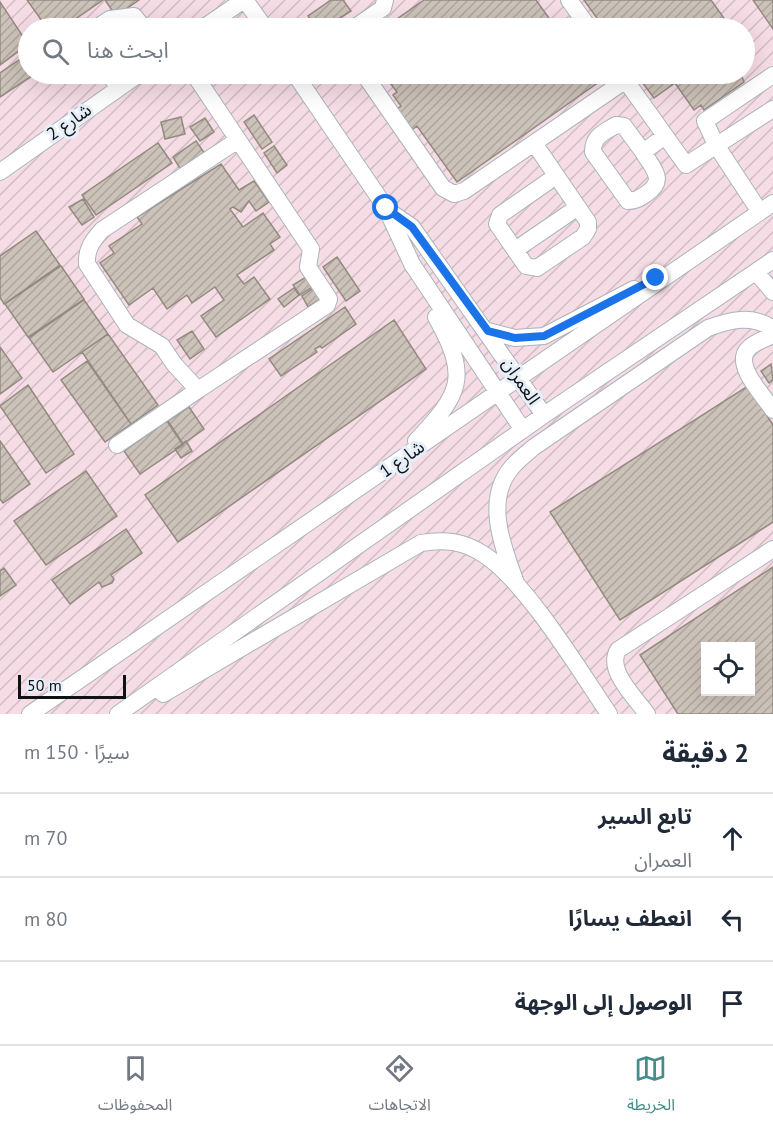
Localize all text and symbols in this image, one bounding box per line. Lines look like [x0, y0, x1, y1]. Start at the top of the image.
search box [18, 18, 755, 84]
icon: search [39, 35, 72, 68]
text: ابحث هنا [87, 36, 169, 64]
street label: شارع 2 [42, 98, 97, 148]
route start [372, 194, 398, 220]
route end [642, 264, 668, 290]
street label: العمران [497, 353, 546, 409]
street label: شارع 1 [375, 435, 430, 485]
map controls [701, 642, 755, 696]
button: locate [701, 642, 755, 696]
scale bar [18, 672, 126, 700]
text: 50 m [27, 675, 62, 695]
text: 2 دقيقة [662, 736, 749, 769]
text: سيرًا · 150 m [24, 739, 130, 765]
text: تابع السير [598, 802, 692, 830]
icon: ahead [716, 822, 749, 855]
text: 70 m [24, 825, 67, 851]
text: العمران [634, 847, 692, 873]
icon: left [716, 903, 749, 936]
text: انعطف يسارًا [568, 904, 692, 932]
text: 80 m [24, 906, 67, 932]
icon: arrive [716, 987, 749, 1020]
text: الوصول إلى الوجهة [515, 988, 692, 1016]
tab: المحفوظات [98, 1052, 172, 1122]
tab: الاتجاهات [368, 1052, 431, 1122]
tab: الخريطة [627, 1052, 675, 1122]

